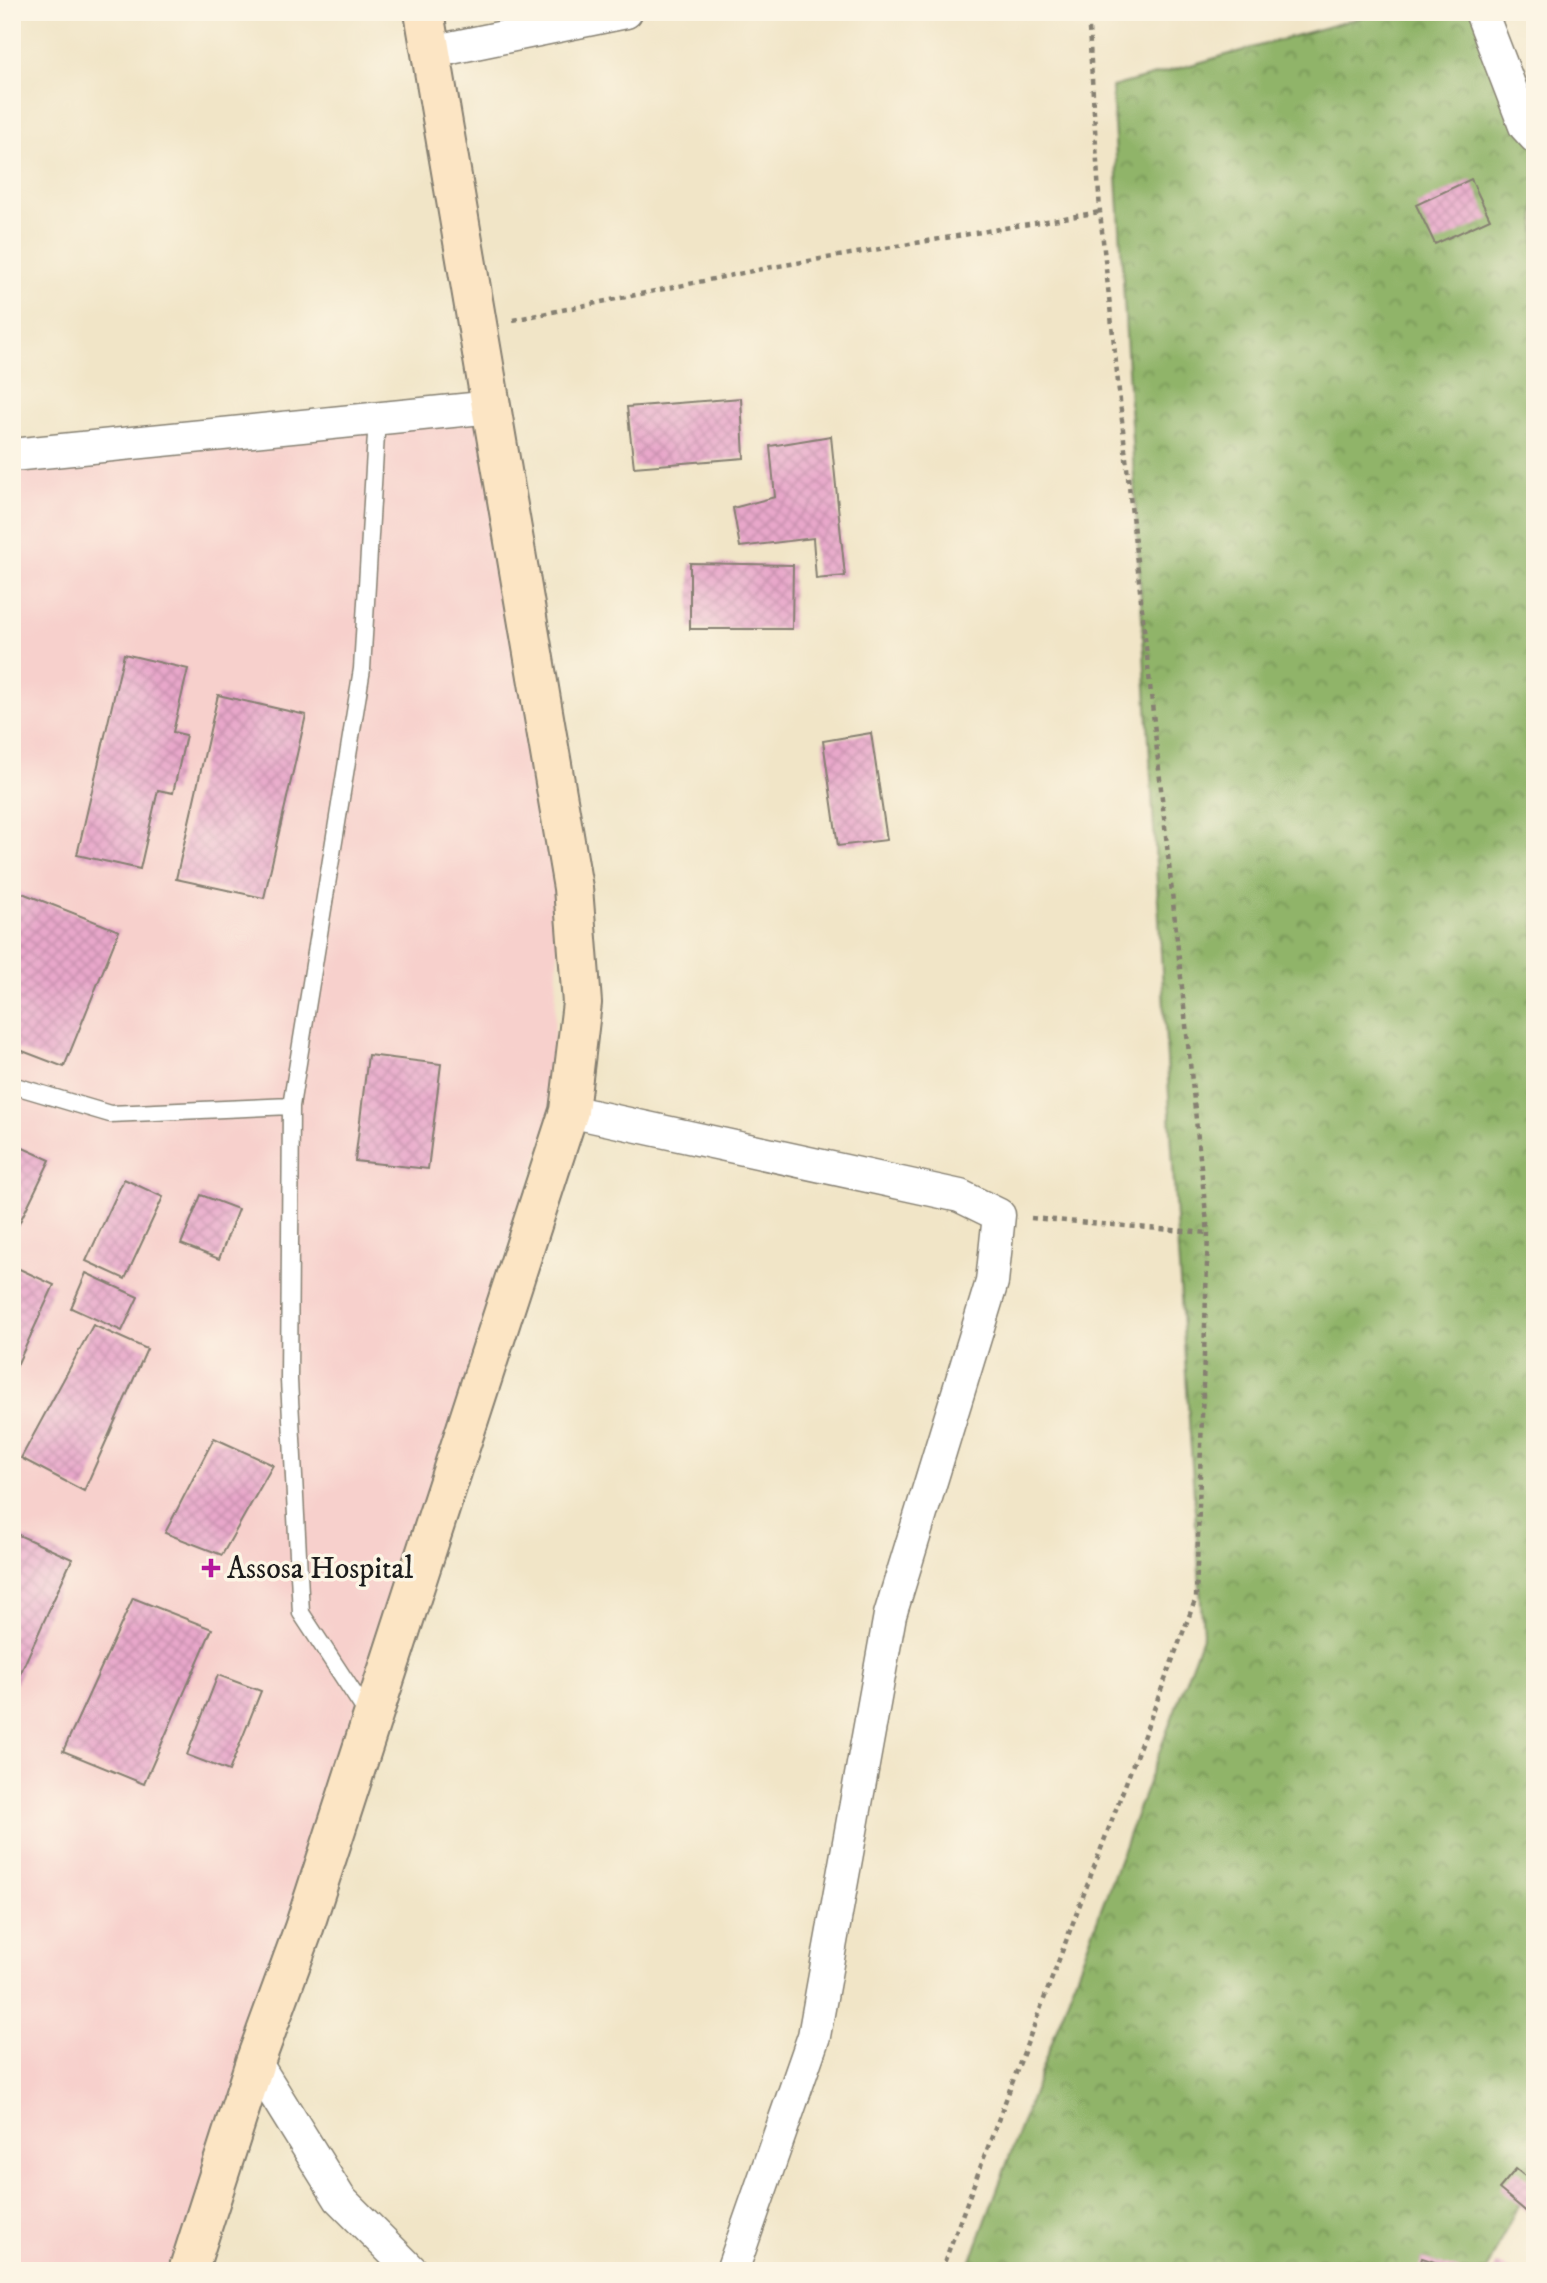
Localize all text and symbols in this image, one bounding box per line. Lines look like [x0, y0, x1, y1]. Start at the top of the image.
place label: Assosa Hospital [227, 1551, 413, 1588]
marker: Assosa Hospital [201, 1558, 221, 1578]

